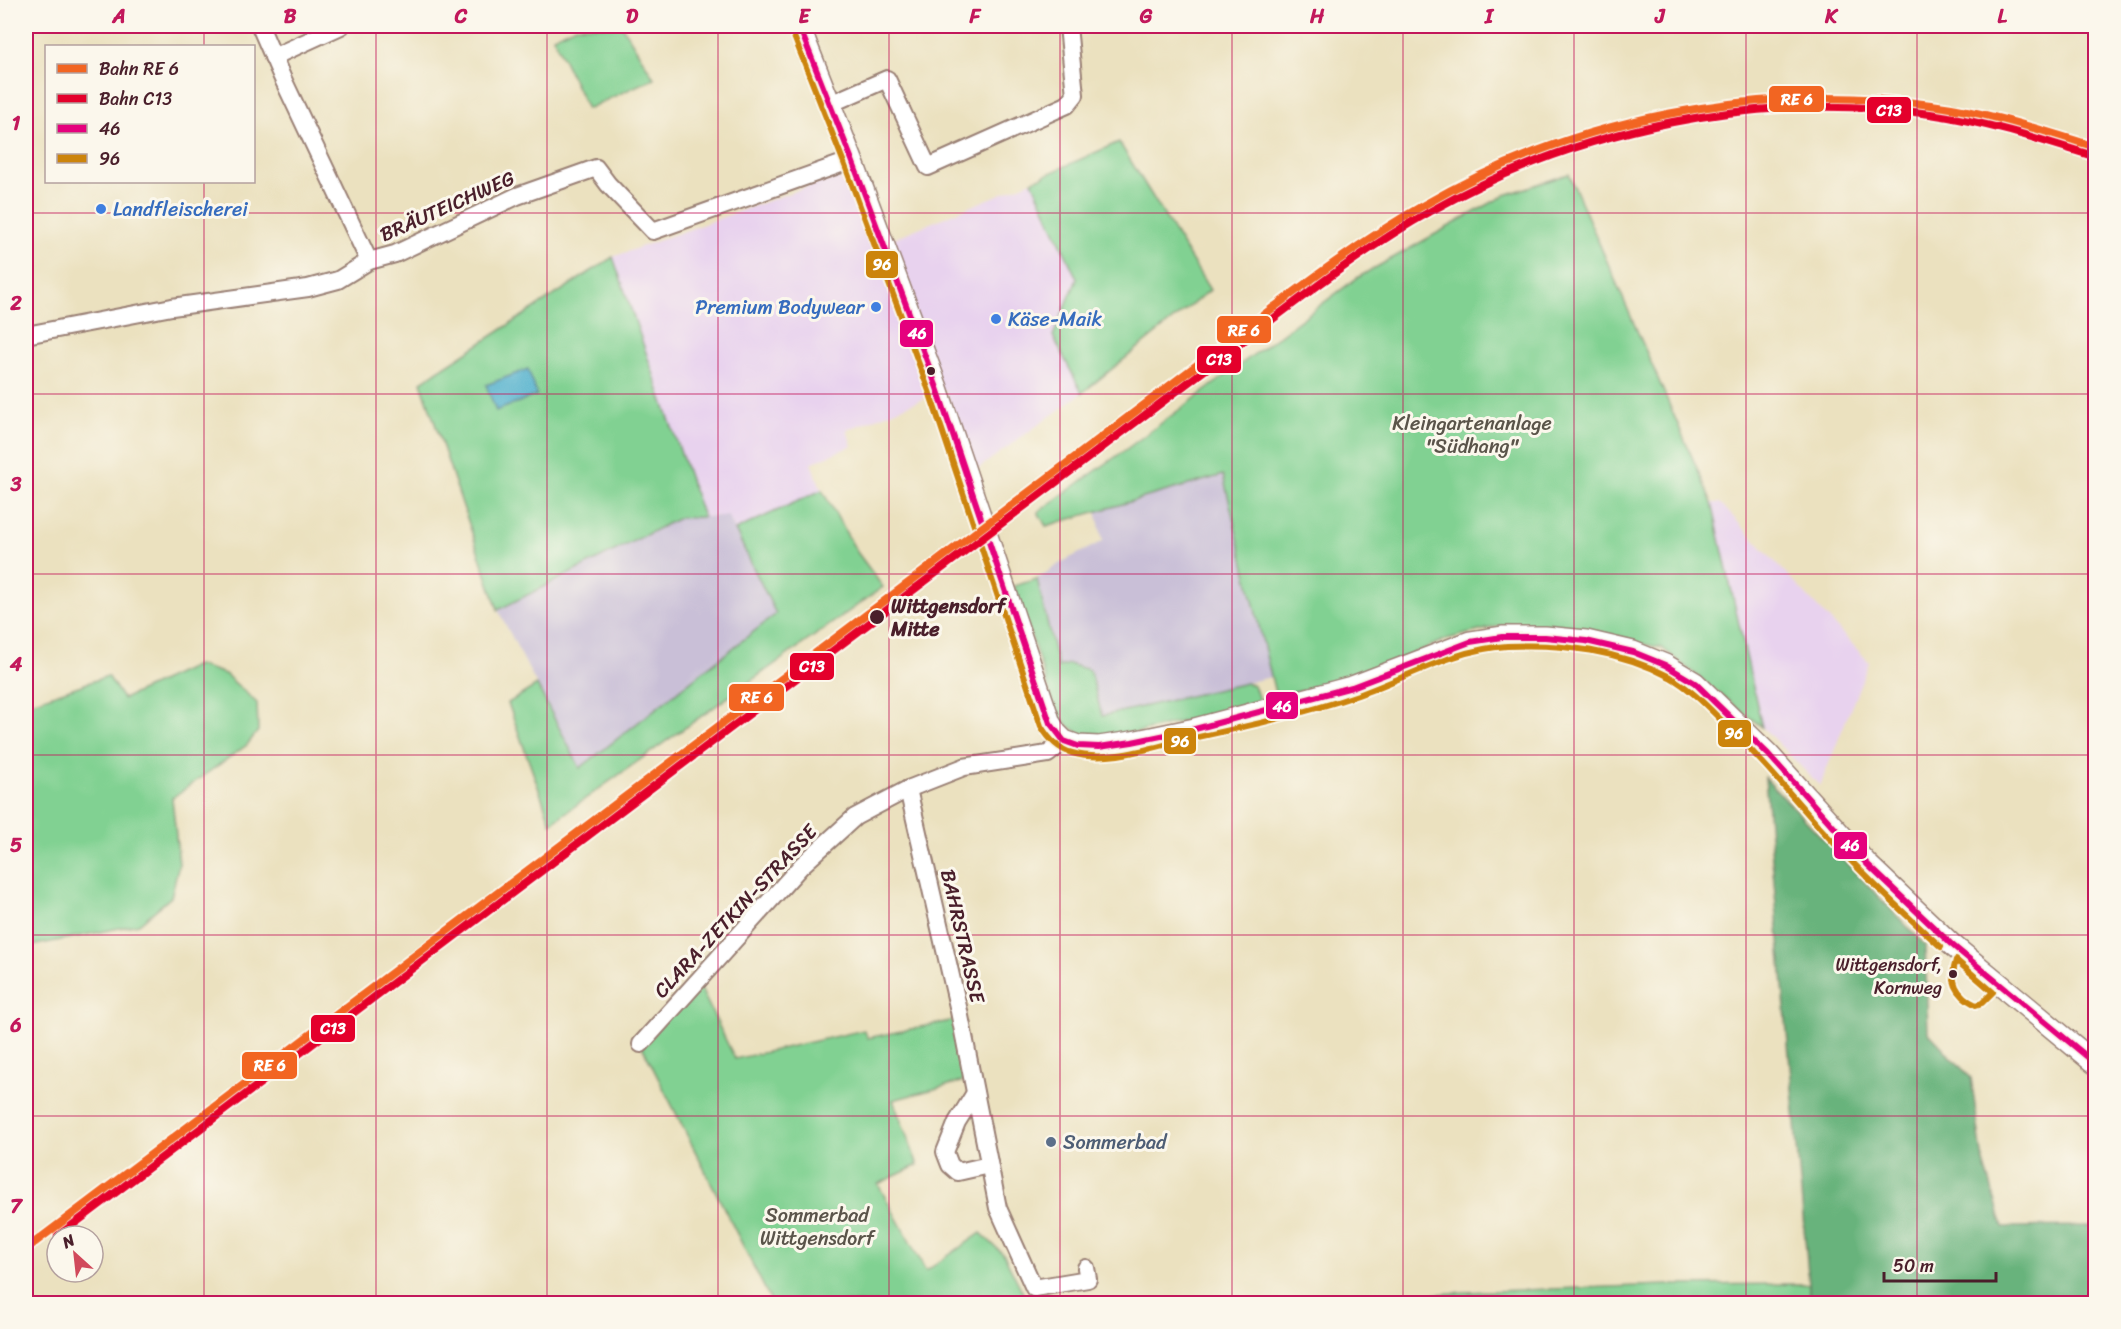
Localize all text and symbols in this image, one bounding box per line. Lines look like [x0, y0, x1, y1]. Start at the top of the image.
text: A [111, 0, 126, 34]
text: B [284, 0, 297, 34]
text: C [454, 0, 468, 34]
text: D [626, 0, 639, 34]
text: E [798, 0, 811, 34]
text: F [969, 0, 982, 34]
text: G [1139, 0, 1153, 34]
text: H [1309, 0, 1325, 34]
text: I [1484, 0, 1495, 34]
text: J [1654, 0, 1666, 34]
text: K [1824, 0, 1839, 34]
text: L [1997, 0, 2007, 34]
legend [45, 45, 255, 183]
text: Bahn RE 6 [99, 53, 179, 85]
text: Bahn C13 [99, 83, 172, 115]
line badge: RE 6 [1768, 85, 1825, 113]
text: RE 6 [1780, 85, 1813, 114]
line badge: C13 [1866, 96, 1912, 124]
text: C13 [1875, 96, 1902, 125]
text: 1 [12, 106, 21, 141]
text: 46 [99, 113, 120, 145]
text: 96 [99, 143, 120, 175]
street label: BRÄUTEICHWEG [374, 161, 521, 252]
place label: Landfleischerei [113, 192, 248, 227]
marker: Landfleischerei [94, 202, 108, 216]
line badge: 96 [865, 250, 899, 279]
text: 96 [873, 250, 891, 279]
text: 2 [9, 286, 22, 321]
place label: Premium Bodywear [695, 290, 866, 325]
marker: Premium Bodywear [869, 300, 883, 314]
place label: Käse-Maik [1008, 302, 1103, 337]
marker: Käse-Maik [989, 312, 1003, 326]
line badge: RE 6 [1216, 315, 1272, 344]
text: RE 6 [1227, 316, 1260, 345]
line badge: 46 [899, 319, 934, 348]
text: 46 [906, 319, 927, 348]
line badge: C13 [1196, 345, 1242, 374]
text: C13 [1205, 345, 1232, 374]
unlabelled marker [925, 365, 937, 377]
park label: Kleingartenanlage "Südhang" [1392, 406, 1552, 464]
text: 3 [10, 467, 22, 502]
place label: Wittgensdorf Mitte [890, 589, 1007, 647]
marker: Wittgensdorf Mitte [868, 608, 886, 626]
text: 4 [9, 647, 23, 682]
line badge: C13 [789, 652, 835, 681]
text: C13 [798, 652, 825, 681]
line badge: RE 6 [728, 683, 785, 712]
text: RE 6 [740, 683, 773, 712]
line badge: 46 [1265, 691, 1299, 720]
text: 46 [1271, 692, 1292, 721]
line badge: 96 [1717, 719, 1752, 748]
text: 96 [1725, 719, 1743, 748]
line badge: 96 [1163, 727, 1197, 755]
text: 96 [1171, 727, 1189, 756]
street label: CLARA-ZETKIN-STRASSE [645, 815, 827, 1007]
text: 5 [10, 828, 22, 863]
line badge: 46 [1833, 831, 1868, 860]
text: 46 [1839, 831, 1860, 860]
street label: BAHRSTRASSE [930, 866, 995, 1008]
place label: Wittgensdorf, Kornweg [1836, 949, 1942, 1004]
marker: Wittgensdorf, Kornweg [1947, 968, 1959, 980]
text: 6 [9, 1008, 22, 1043]
line badge: C13 [310, 1014, 356, 1043]
text: C13 [319, 1014, 346, 1043]
line badge: RE 6 [241, 1051, 298, 1080]
text: RE 6 [253, 1051, 286, 1080]
place label: Sommerbad [1063, 1125, 1168, 1160]
marker: Sommerbad [1044, 1135, 1058, 1149]
text: 7 [10, 1189, 23, 1224]
park label: Sommerbad Wittgensdorf [760, 1198, 876, 1256]
north arrow [45, 1224, 105, 1284]
text: N [56, 1225, 81, 1257]
scale bar [1884, 1245, 1996, 1283]
text: 50 m [1893, 1250, 1934, 1282]

